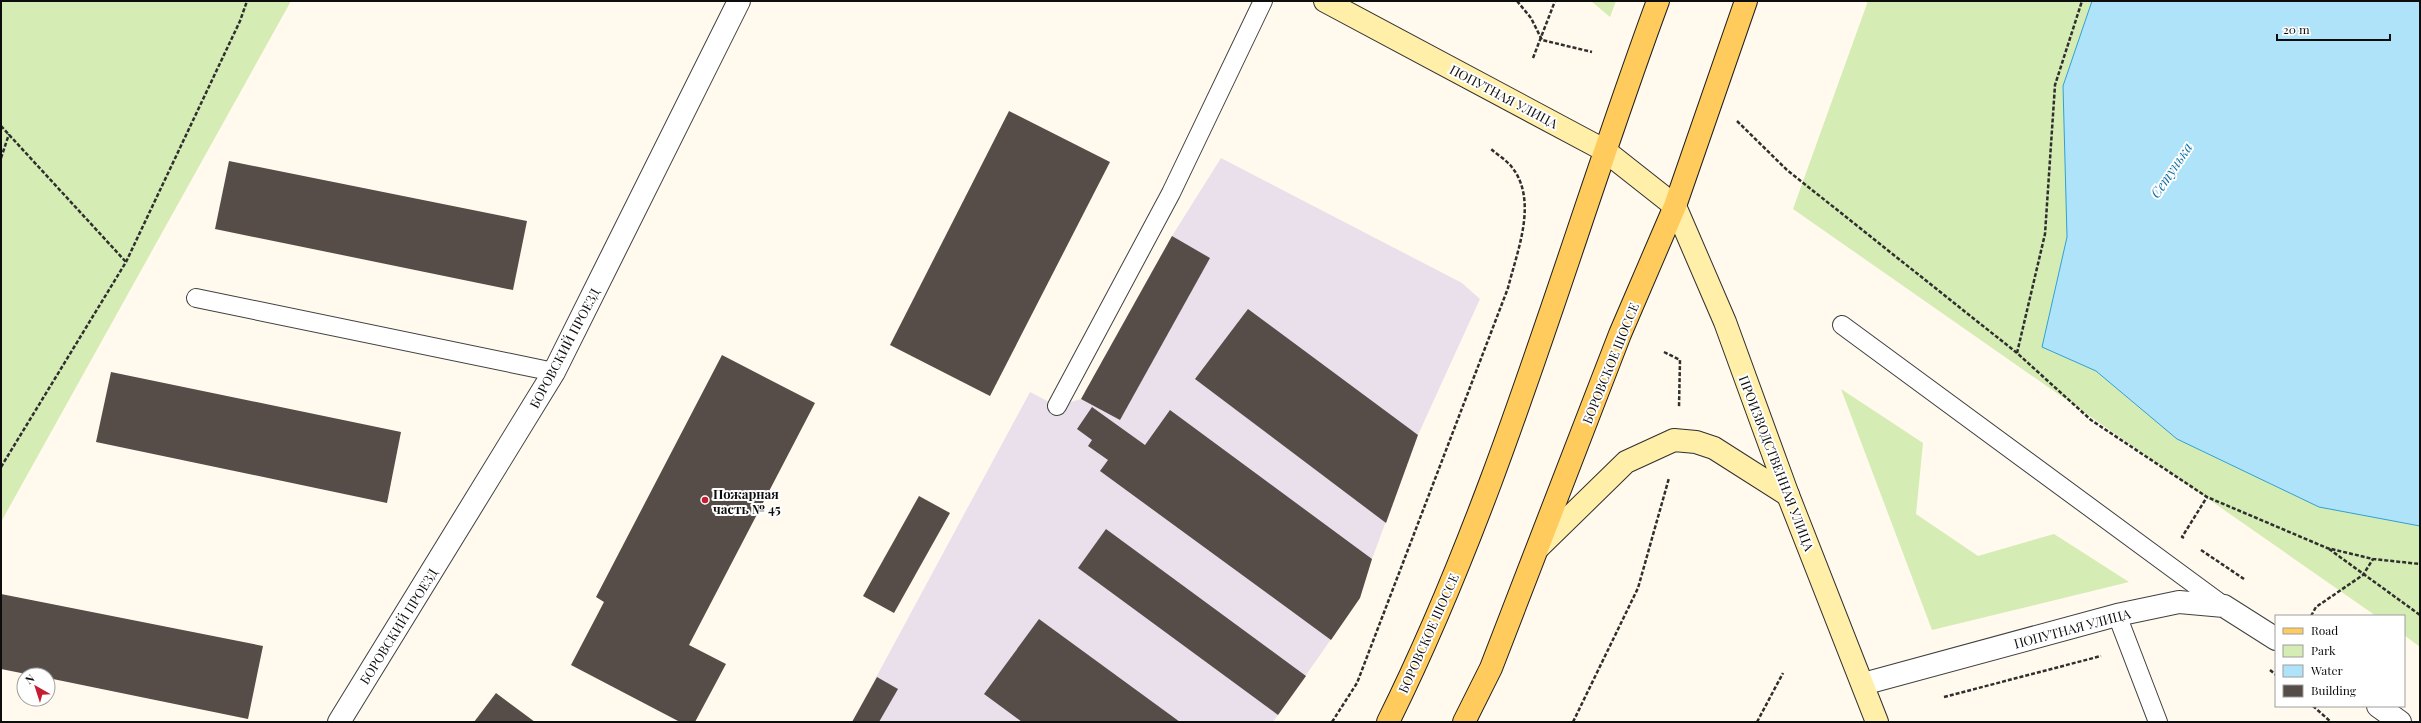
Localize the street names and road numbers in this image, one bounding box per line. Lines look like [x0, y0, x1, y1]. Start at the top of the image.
street label: ПОПУТНАЯ УЛИЦА [1447, 60, 1562, 132]
street label: БОРОВСКИЙ ПРОЕЗД [525, 285, 603, 411]
street label: БОРОВСКОЕ ШОССЕ [1578, 300, 1642, 426]
street label: ПРОИЗВОДСТВЕННАЯ УЛИЦА [1736, 373, 1819, 554]
street label: БОРОВСКИЙ ПРОЕЗД [355, 565, 441, 687]
street label: БОРОВСКОЕ ШОССЕ [1394, 571, 1462, 695]
street label: ПОПУТНАЯ УЛИЦА [2012, 604, 2133, 652]

